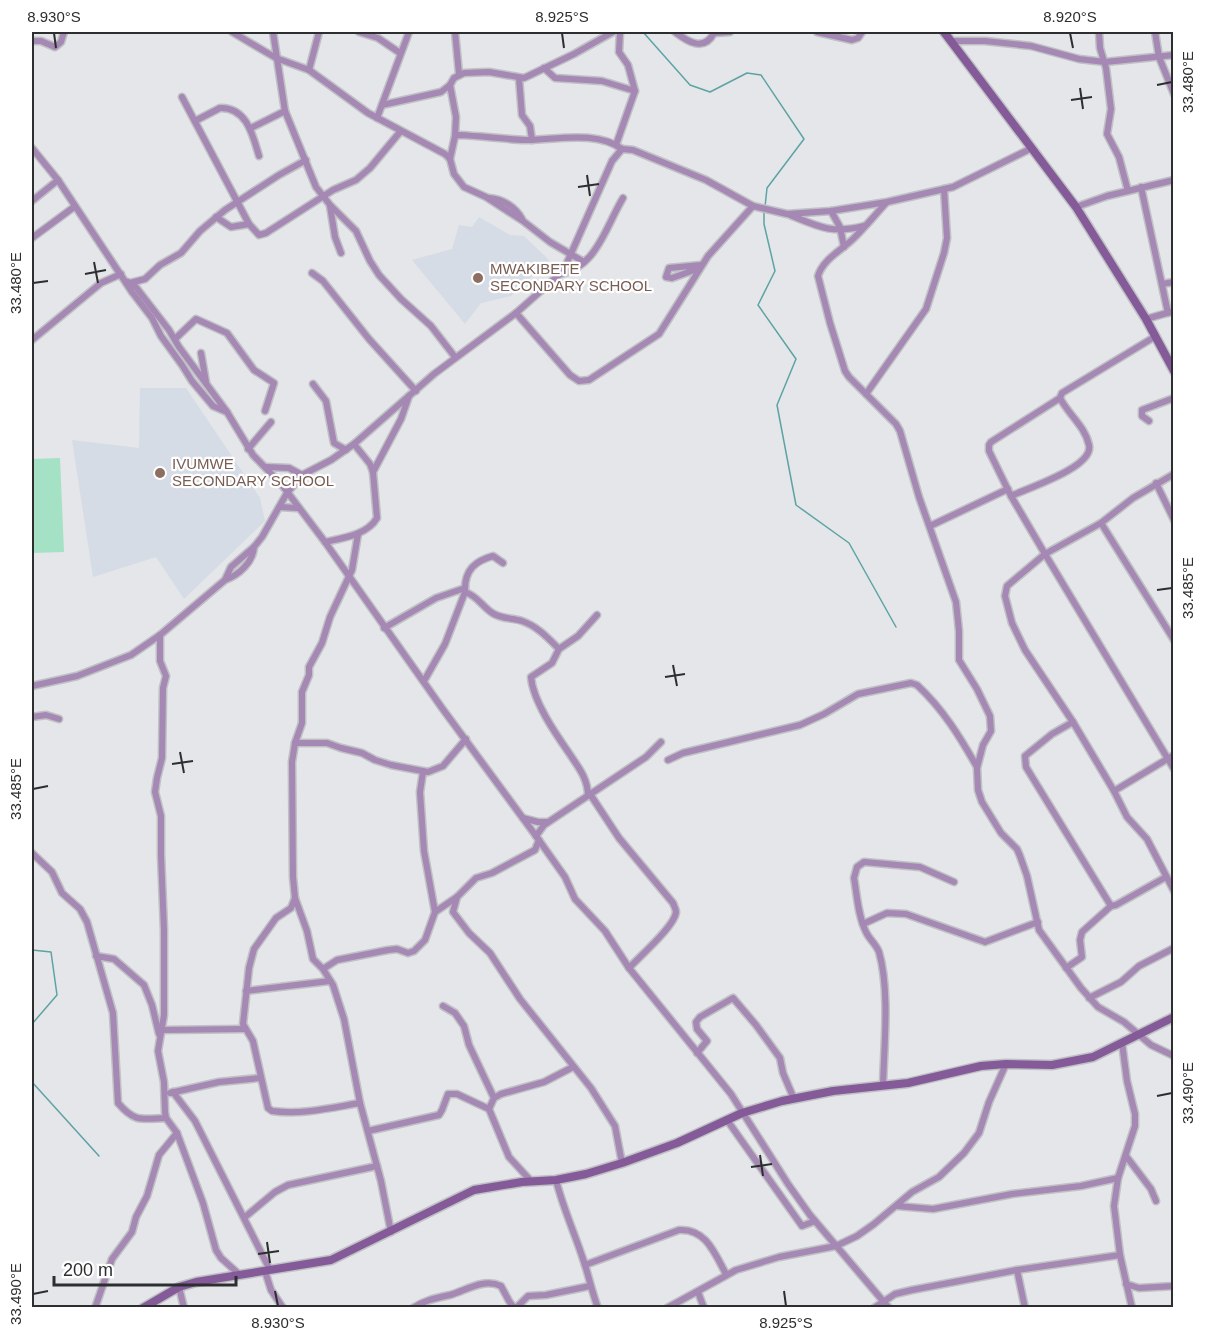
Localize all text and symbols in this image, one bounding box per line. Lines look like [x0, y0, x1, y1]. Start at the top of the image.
text: 8.930°S [27, 8, 81, 25]
text: 8.925°S [535, 8, 589, 25]
text: 8.920°S [1043, 8, 1097, 25]
text: 33.480°E [1179, 51, 1196, 113]
text: 33.480°E [7, 252, 24, 314]
place label: MWAKIBETE SECONDARY SCHOOL [490, 260, 652, 294]
marker: MWAKIBETE SECONDARY SCHOOL [471, 271, 485, 285]
place label: IVUMWE SECONDARY SCHOOL [172, 455, 334, 489]
marker: IVUMWE SECONDARY SCHOOL [153, 466, 167, 480]
text: 33.485°E [1179, 557, 1196, 619]
text: 33.485°E [7, 758, 24, 820]
text: 33.490°E [1179, 1062, 1196, 1124]
scale bar [54, 1249, 236, 1287]
text: 200 m [63, 1260, 113, 1280]
text: 33.490°E [7, 1263, 24, 1325]
text: 8.930°S [251, 1314, 305, 1331]
text: 8.925°S [759, 1314, 813, 1331]

